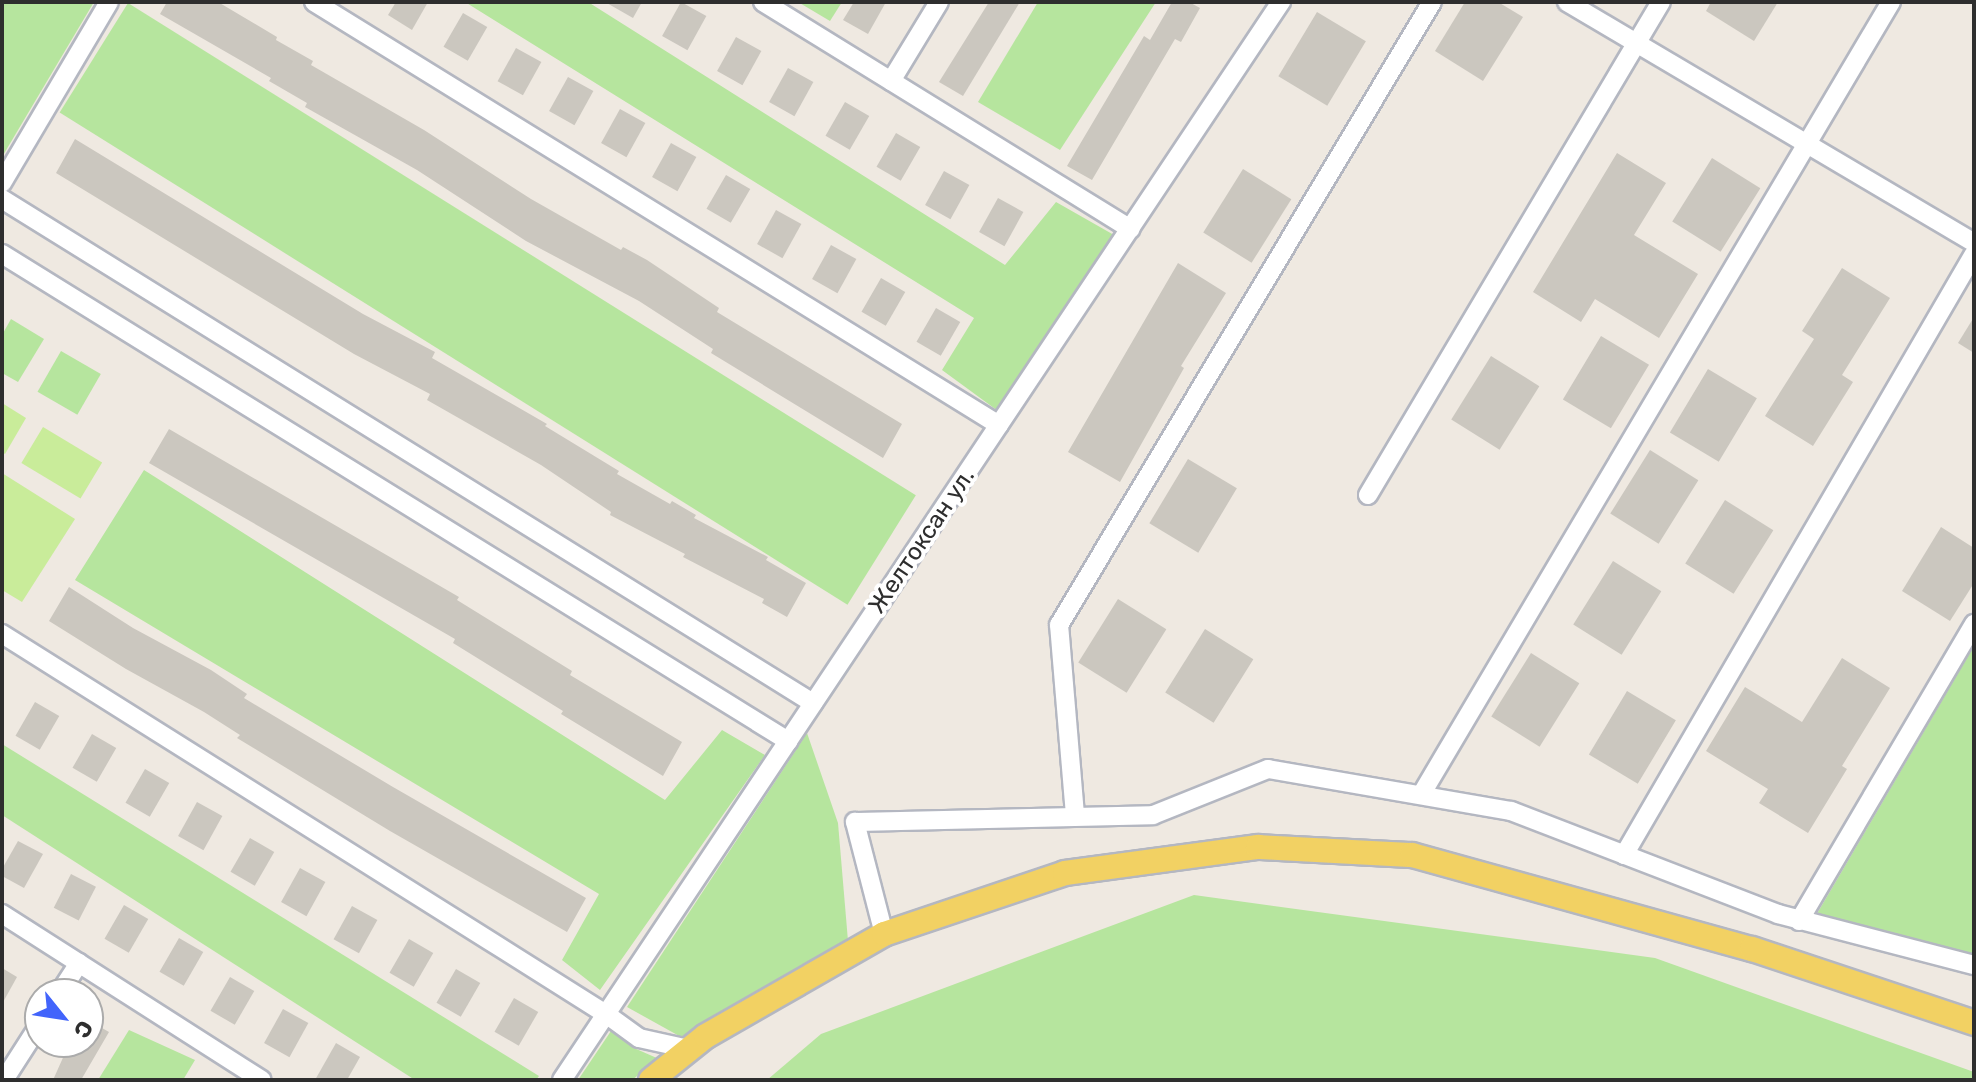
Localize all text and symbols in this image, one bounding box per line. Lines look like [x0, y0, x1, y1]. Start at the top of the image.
street label: Желтоксан ул. [863, 463, 981, 619]
north arrow [24, 978, 104, 1058]
text: С [68, 1016, 99, 1043]

